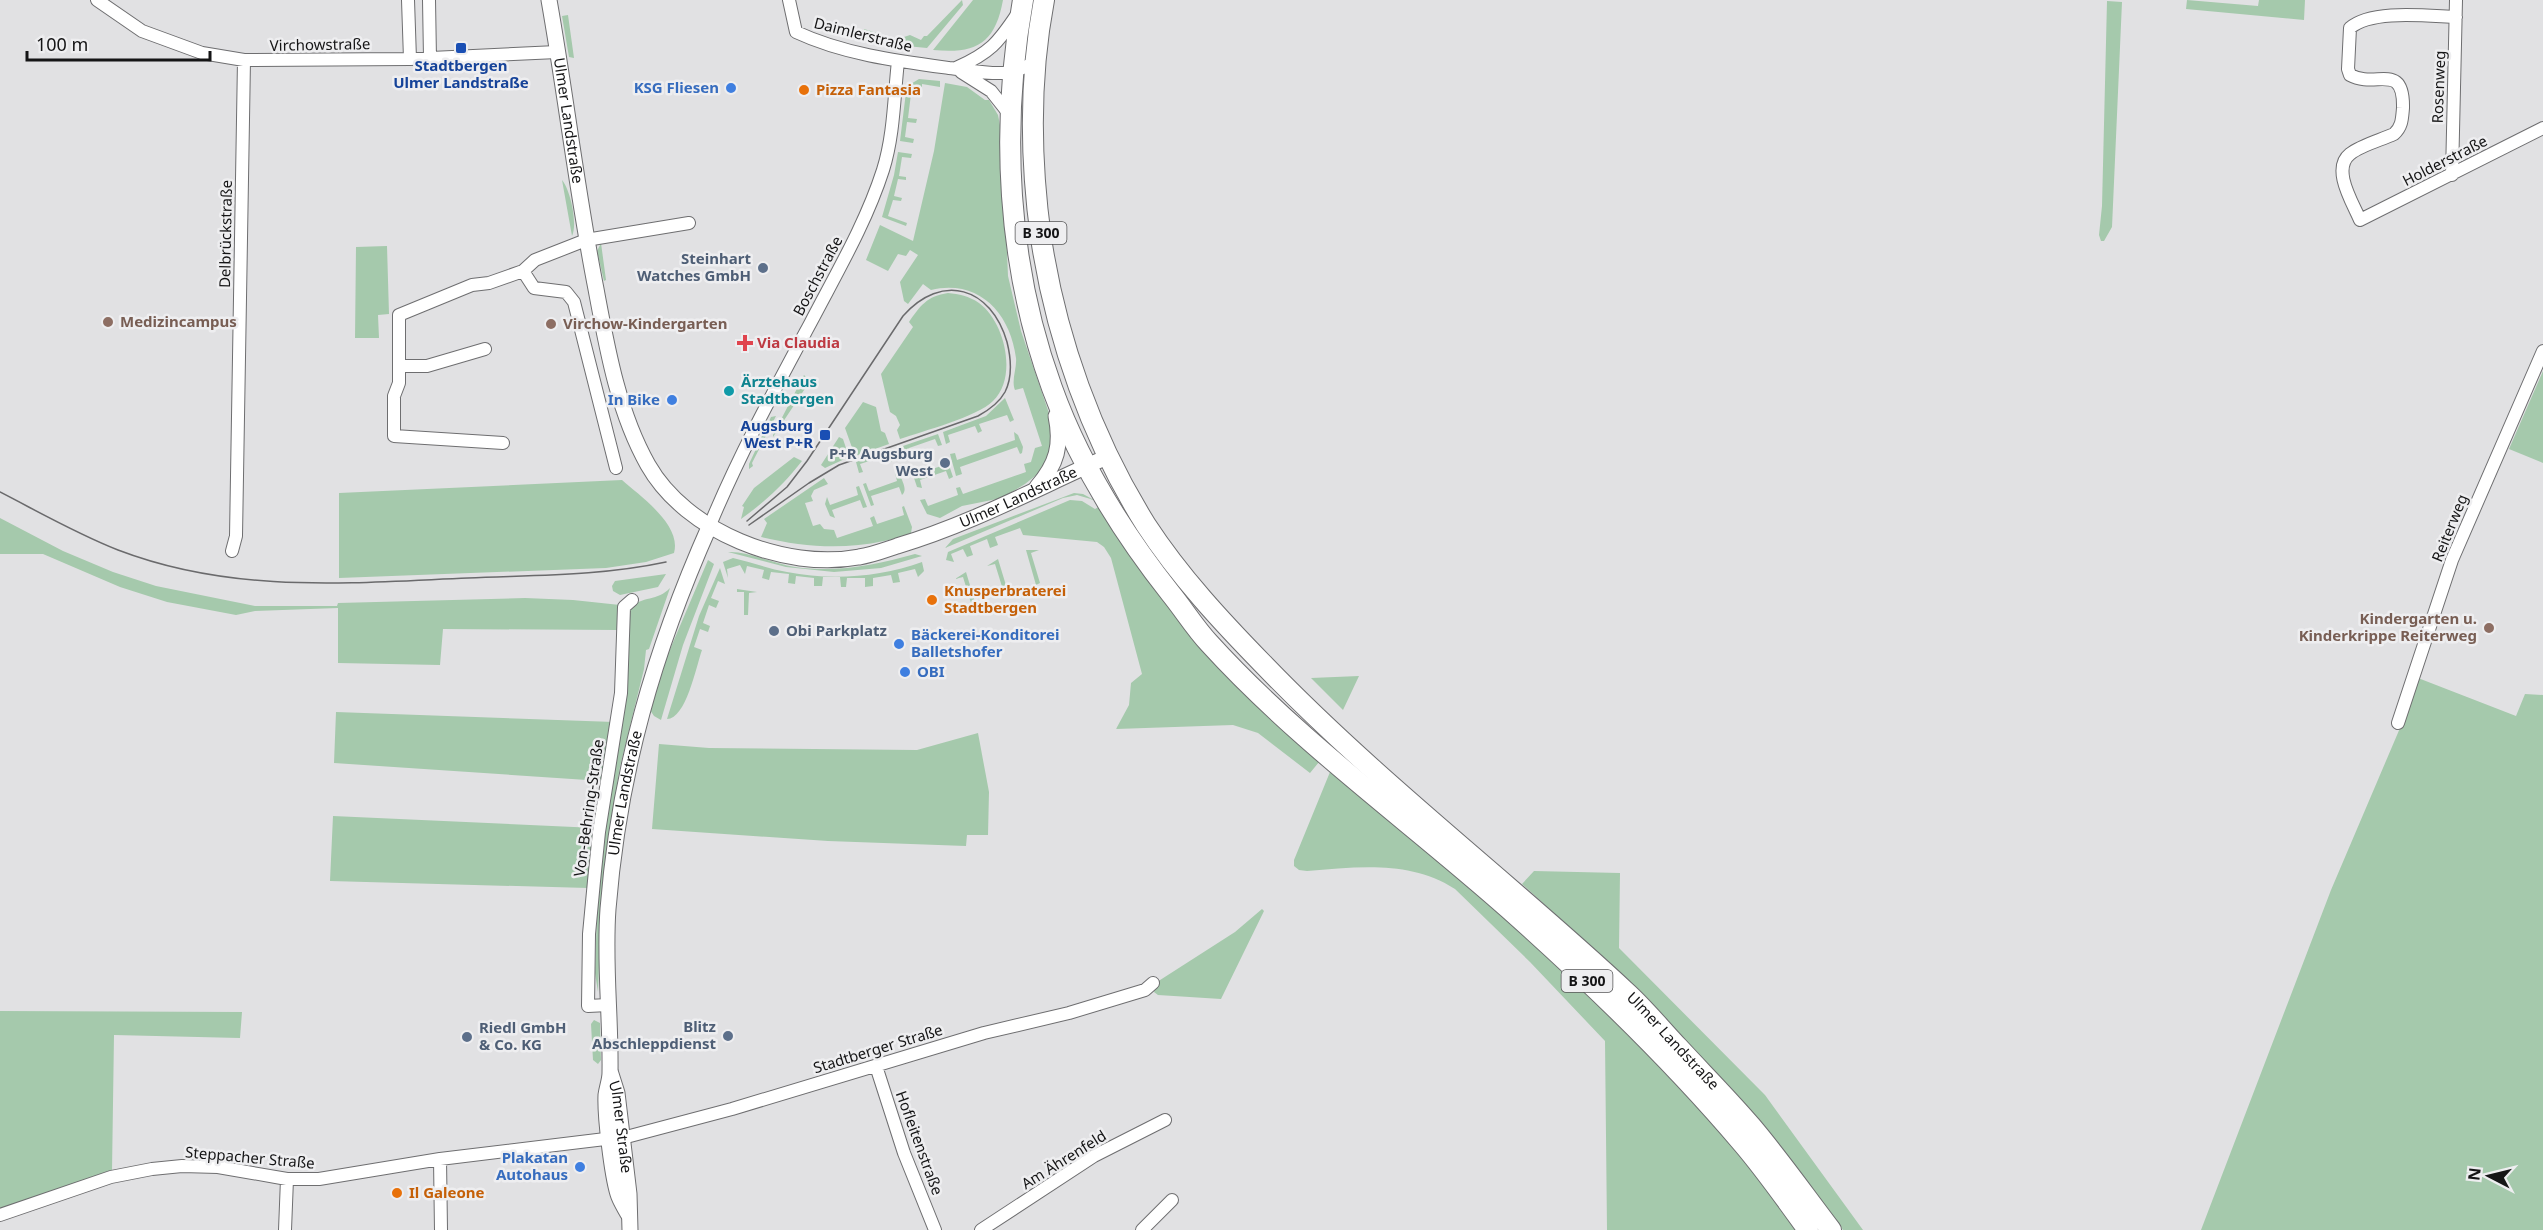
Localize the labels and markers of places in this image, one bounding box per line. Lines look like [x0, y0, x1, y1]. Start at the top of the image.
marker: Stadtbergen Ulmer Landstraße [454, 41, 468, 55]
place label: Stadtbergen Ulmer Landstraße [393, 55, 529, 92]
place label: KSG Fliesen [634, 77, 719, 97]
place label: Pizza Fantasia [816, 79, 921, 99]
marker: KSG Fliesen [724, 81, 738, 95]
marker: Pizza Fantasia [797, 83, 811, 97]
place label: Steinhart Watches GmbH [637, 248, 751, 285]
marker: Steinhart Watches GmbH [756, 261, 770, 275]
place label: Medizincampus [120, 311, 237, 331]
place label: Virchow-Kindergarten [563, 313, 727, 333]
marker: Medizincampus [101, 315, 115, 329]
marker: Virchow-Kindergarten [544, 317, 558, 331]
place label: Via Claudia [757, 332, 840, 352]
marker: Via Claudia [738, 336, 752, 350]
place label: Ärztehaus Stadtbergen [741, 371, 834, 408]
marker: Ärztehaus Stadtbergen [722, 384, 736, 398]
place label: In Bike [608, 389, 660, 409]
marker: In Bike [665, 393, 679, 407]
place label: Augsburg West P+R [741, 415, 813, 452]
marker: Augsburg West P+R [818, 428, 832, 442]
place label: P+R Augsburg West [829, 443, 933, 480]
marker: P+R Augsburg West [938, 456, 952, 470]
place label: Knusperbraterei Stadtbergen [944, 580, 1066, 617]
marker: Knusperbraterei Stadtbergen [925, 593, 939, 607]
place label: Kindergarten u. Kinderkrippe Reiterweg [2299, 608, 2477, 645]
place label: Obi Parkplatz [786, 620, 887, 640]
marker: Kindergarten u. Kinderkrippe Reiterweg [2482, 621, 2496, 635]
marker: Obi Parkplatz [767, 624, 781, 638]
place label: Bäckerei-Konditorei Balletshofer [911, 624, 1059, 661]
marker: Bäckerei-Konditorei Balletshofer [892, 637, 906, 651]
place label: OBI [917, 661, 945, 681]
marker: OBI [898, 665, 912, 679]
place label: Blitz Abschleppdienst [592, 1016, 716, 1053]
place label: Riedl GmbH & Co. KG [479, 1017, 567, 1054]
marker: Blitz Abschleppdienst [721, 1029, 735, 1043]
marker: Riedl GmbH & Co. KG [460, 1030, 474, 1044]
place label: Plakatan Autohaus [496, 1147, 568, 1184]
marker: Plakatan Autohaus [573, 1160, 587, 1174]
place label: Il Galeone [409, 1182, 485, 1202]
marker: Il Galeone [390, 1186, 404, 1200]

